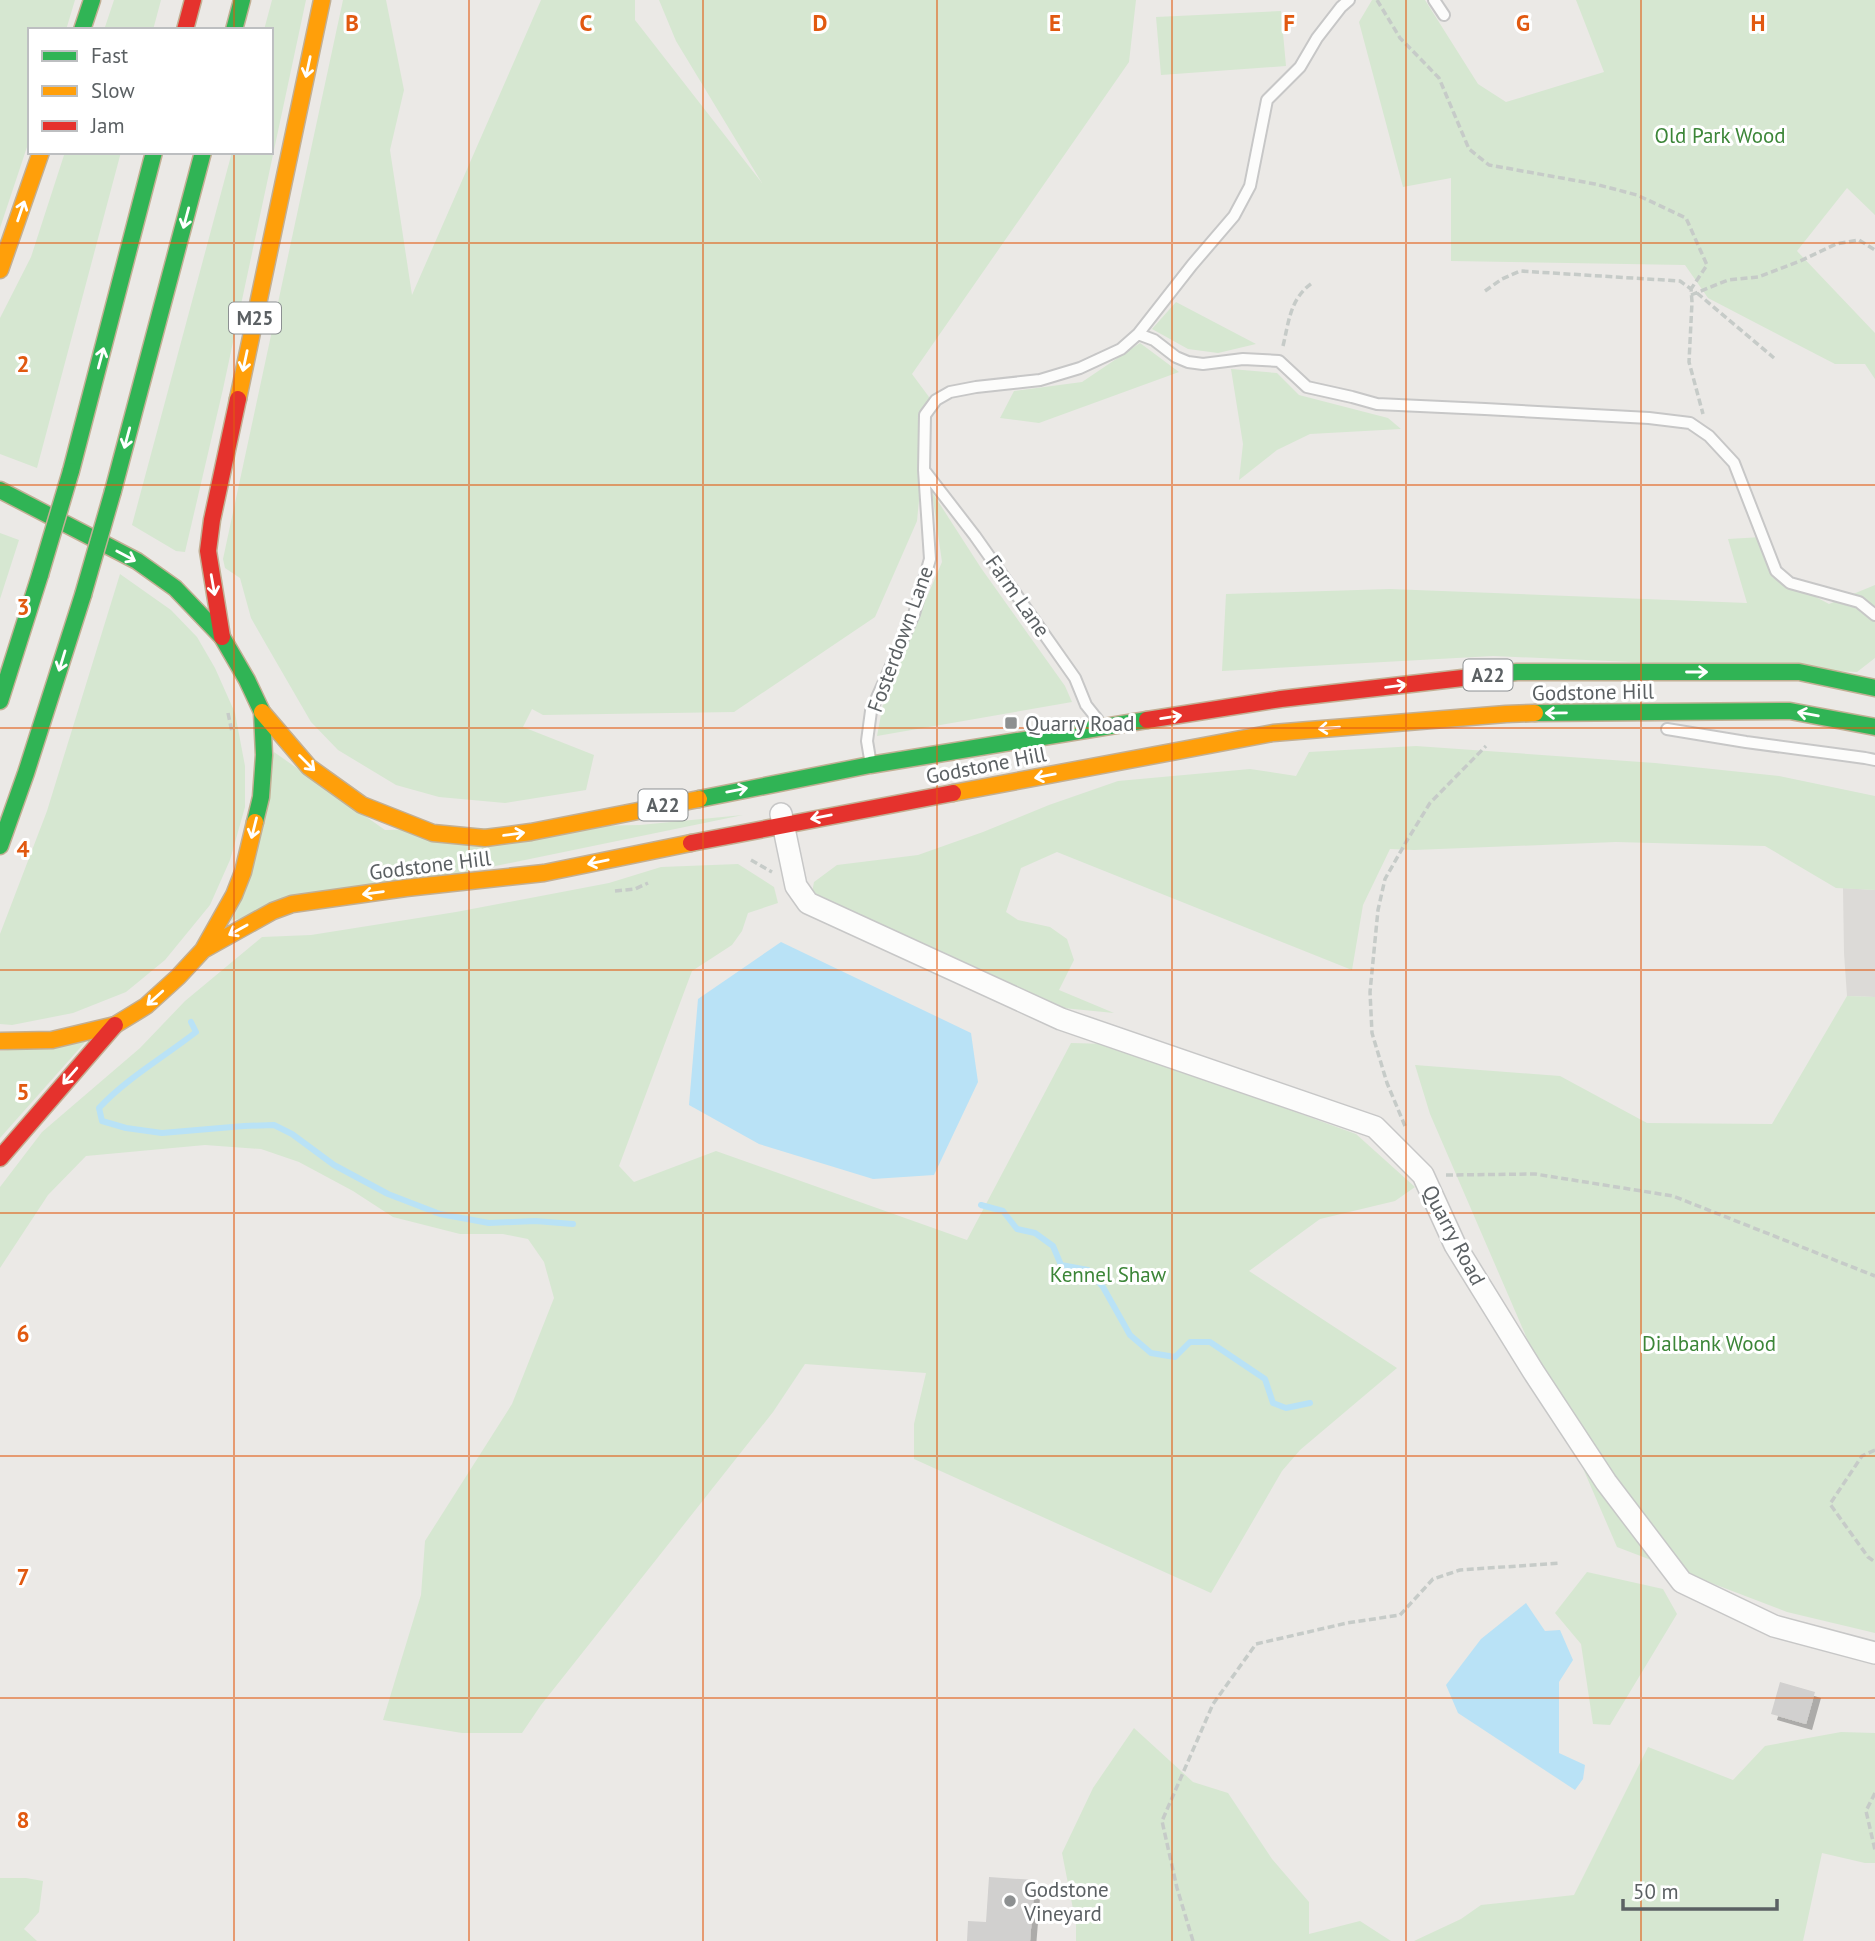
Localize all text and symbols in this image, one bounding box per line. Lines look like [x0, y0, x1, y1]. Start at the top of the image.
text: B [345, 8, 359, 37]
text: C [580, 8, 593, 37]
text: D [813, 8, 827, 37]
text: E [1049, 8, 1061, 37]
text: F [1283, 8, 1295, 37]
text: G [1516, 8, 1530, 37]
text: H [1751, 8, 1765, 37]
legend [28, 28, 273, 154]
text: Fast [91, 42, 128, 69]
one-way arrow [300, 55, 314, 78]
text: Slow [91, 77, 135, 104]
text: Jam [90, 112, 125, 139]
park label: Old Park Wood [1655, 122, 1785, 149]
one-way arrow [16, 201, 28, 223]
one-way arrow [179, 206, 192, 229]
road number: M25 [229, 302, 281, 334]
one-way arrow [95, 347, 108, 370]
text: 2 [16, 349, 30, 378]
one-way arrow [238, 349, 252, 372]
one-way arrow [120, 427, 133, 449]
one-way arrow [115, 549, 136, 563]
street label: Farm Lane [980, 550, 1056, 642]
street label: Fosterdown Lane [861, 562, 939, 716]
one-way arrow [207, 573, 220, 596]
text: 3 [16, 592, 30, 621]
one-way arrow [55, 649, 68, 671]
road number: A22 [1464, 660, 1512, 690]
one-way arrow [1685, 665, 1708, 679]
street label: Godstone Hill [1532, 677, 1654, 707]
one-way arrow [1384, 679, 1407, 692]
one-way arrow [1545, 706, 1568, 720]
one-way arrow [1797, 707, 1820, 721]
place label: Quarry Road [1025, 710, 1134, 737]
one-way arrow [1159, 710, 1182, 723]
marker: Quarry Road [1003, 715, 1019, 731]
one-way arrow [1318, 722, 1341, 735]
street label: Godstone Hill [923, 740, 1049, 790]
one-way arrow [298, 755, 315, 772]
one-way arrow [1034, 769, 1057, 783]
one-way arrow [725, 783, 748, 797]
road number: A22 [638, 790, 688, 820]
one-way arrow [810, 811, 833, 824]
one-way arrow [247, 816, 260, 839]
one-way arrow [502, 827, 525, 840]
text: 4 [16, 834, 30, 863]
street label: Godstone Hill [368, 844, 492, 886]
one-way arrow [587, 856, 610, 870]
one-way arrow [362, 886, 385, 899]
one-way arrow [228, 924, 249, 937]
one-way arrow [146, 990, 164, 1006]
one-way arrow [62, 1067, 78, 1085]
text: 5 [16, 1077, 30, 1106]
street label: Quarry Road [1416, 1180, 1492, 1290]
park label: Kennel Shaw [1050, 1261, 1167, 1288]
text: 6 [16, 1319, 30, 1348]
park label: Dialbank Wood [1642, 1330, 1776, 1357]
text: 7 [16, 1562, 30, 1591]
text: 8 [16, 1805, 30, 1834]
scale bar [1623, 1868, 1777, 1912]
place label: Godstone Vineyard [1023, 1876, 1109, 1927]
text: 50 m [1633, 1878, 1679, 1905]
marker: Godstone Vineyard [1002, 1893, 1018, 1909]

